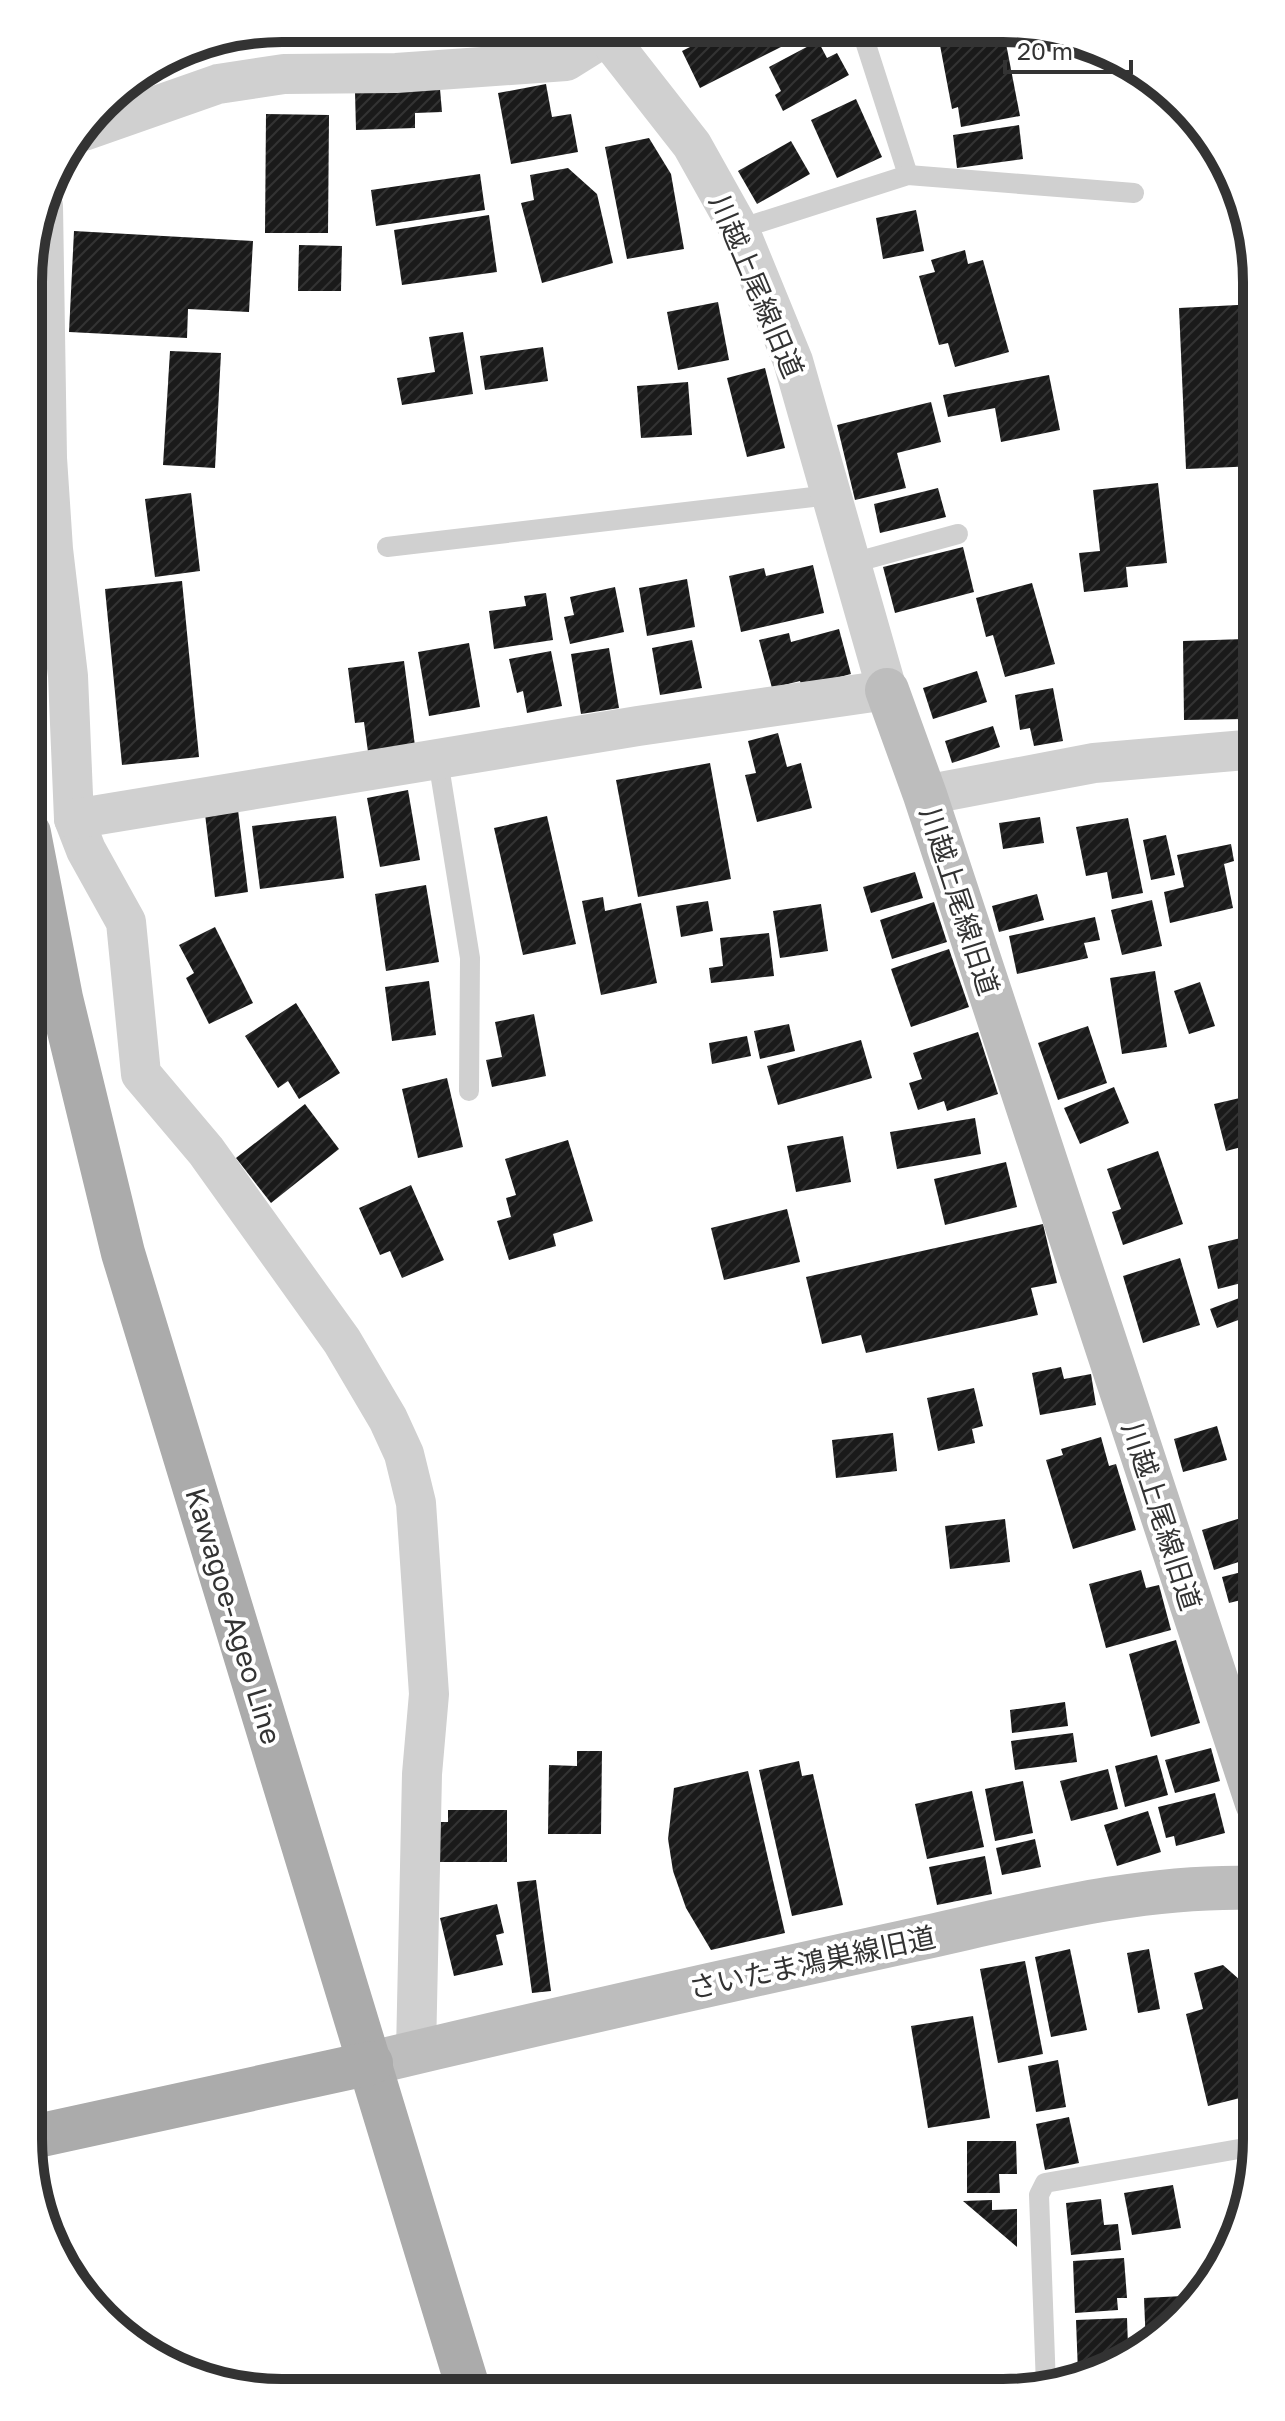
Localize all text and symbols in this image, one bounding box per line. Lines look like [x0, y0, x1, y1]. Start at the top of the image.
scale bar [1005, 24, 1131, 74]
text: 20 m [1017, 36, 1073, 65]
street label: 川越上尾線旧道 [704, 189, 810, 383]
street label: 川越上尾線旧道 [914, 803, 1006, 999]
street label: 川越上尾線旧道 [1116, 1418, 1208, 1614]
street label: Kawagoe-Ageo Line [179, 1484, 289, 1748]
street label: さいたま鴻巣線旧道 [686, 1920, 938, 2004]

